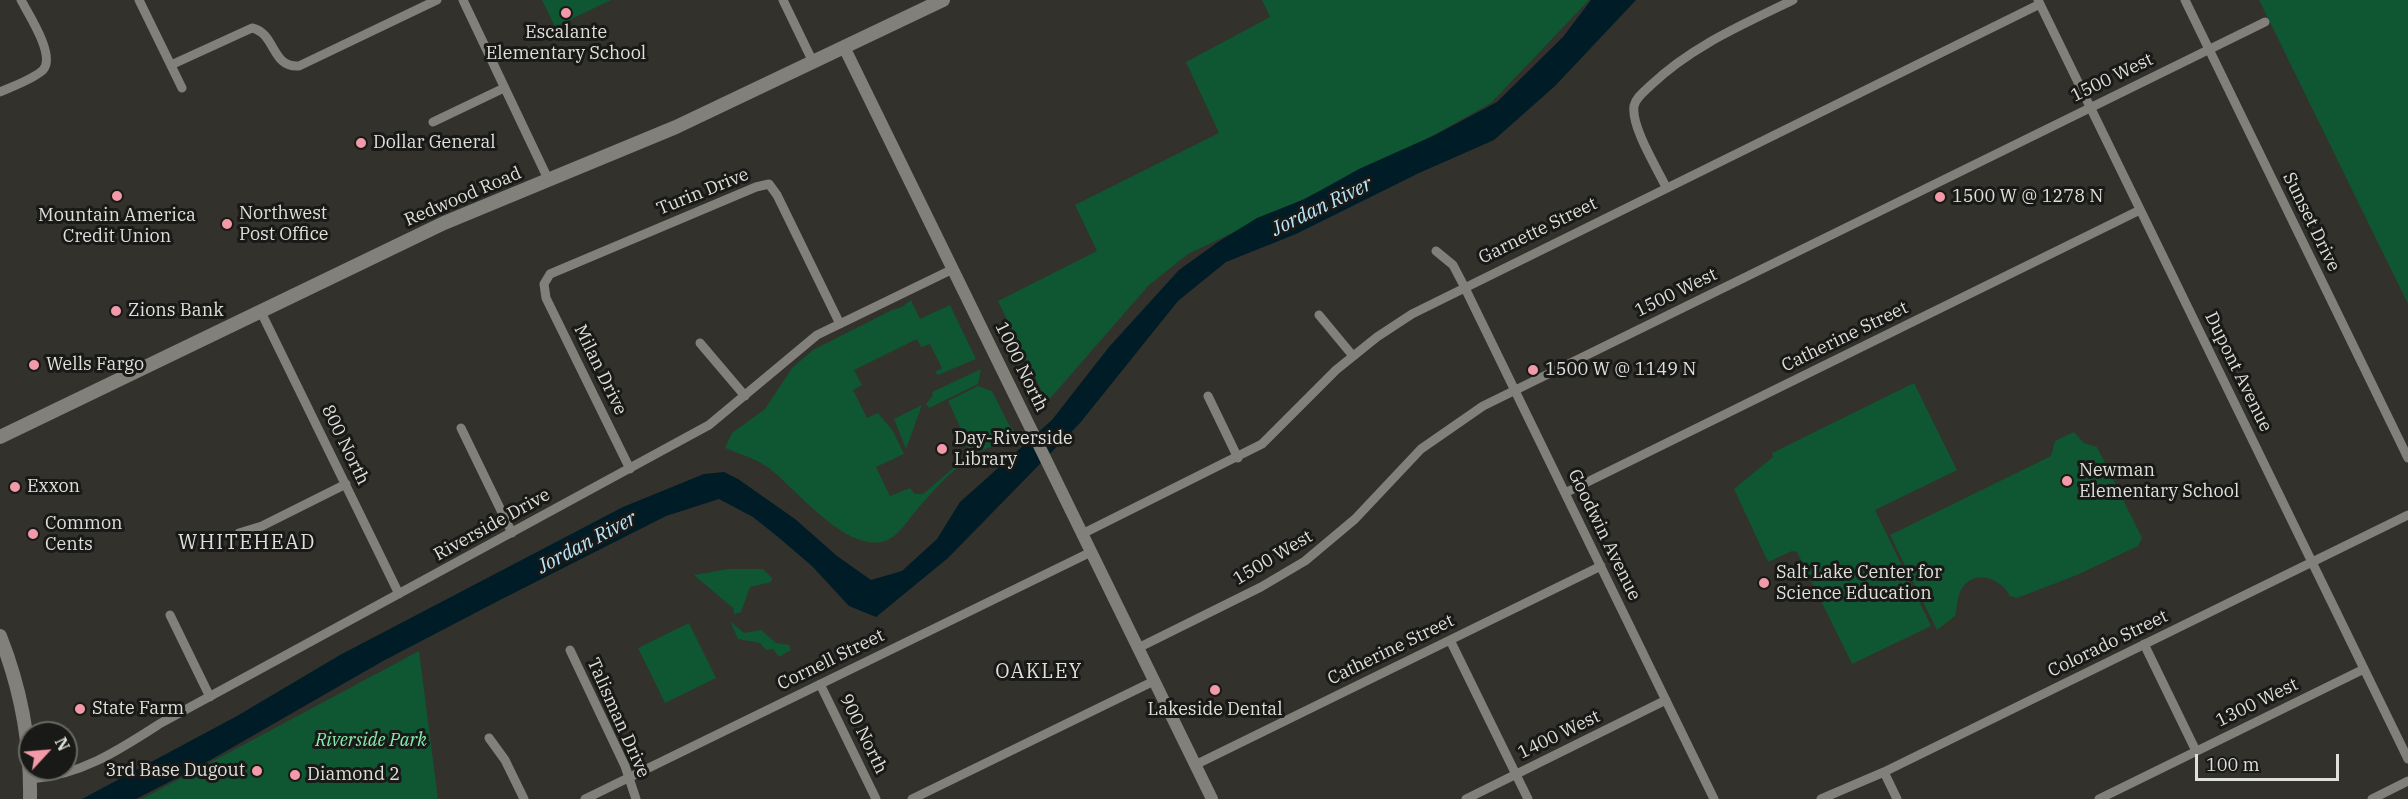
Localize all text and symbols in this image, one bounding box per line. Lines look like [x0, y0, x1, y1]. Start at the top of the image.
marker: Escalante Elementary School [559, 6, 573, 20]
place label: Escalante Elementary School [486, 22, 646, 64]
street label: 1500 West [2067, 49, 2157, 107]
place label: Dollar General [373, 132, 496, 154]
marker: Dollar General [354, 136, 368, 150]
street label: Redwood Road [401, 163, 525, 231]
street label: Turin Drive [654, 164, 752, 220]
street label: Sunset Drive [2278, 169, 2344, 275]
water label: Jordan River [1268, 172, 1376, 242]
place label: 1500 W @ 1278 N [1952, 186, 2103, 208]
marker: Mountain America Credit Union [110, 189, 124, 203]
marker: 1500 W @ 1278 N [1933, 190, 1947, 204]
street label: Garnette Street [1475, 193, 1601, 269]
place label: Northwest Post Office [239, 203, 328, 246]
place label: Mountain America Credit Union [38, 205, 196, 248]
marker: Northwest Post Office [220, 217, 234, 231]
street label: 1500 West [1631, 264, 1721, 322]
street label: Catherine Street [1778, 297, 1912, 377]
place label: Zions Bank [128, 300, 224, 322]
marker: Zions Bank [109, 304, 123, 318]
street label: Dupont Avenue [2200, 309, 2276, 435]
street label: 1000 North [990, 319, 1052, 415]
street label: Milan Drive [569, 321, 631, 419]
place label: Wells Fargo [46, 354, 144, 376]
marker: Wells Fargo [27, 358, 41, 372]
place label: 1500 W @ 1149 N [1545, 359, 1696, 381]
marker: 1500 W @ 1149 N [1526, 363, 1540, 377]
street label: 800 North [316, 401, 374, 489]
place label: Day-Riverside Library [954, 428, 1073, 470]
marker: Day-Riverside Library [935, 442, 949, 456]
place label: Newman Elementary School [2079, 460, 2239, 502]
street label: Goodwin Avenue [1563, 466, 1645, 604]
marker: Newman Elementary School [2060, 474, 2074, 488]
place label: Exxon [27, 476, 80, 498]
marker: Exxon [8, 480, 22, 494]
street label: Riverside Drive [430, 484, 554, 566]
water label: Jordan River [533, 507, 641, 579]
place label: Common Cents [45, 513, 123, 556]
street label: 1500 West [1229, 526, 1317, 590]
marker: Common Cents [26, 527, 40, 541]
district label: WHITEHEAD [178, 531, 316, 555]
place label: Salt Lake Center for Science Education [1776, 562, 1942, 604]
marker: Salt Lake Center for Science Education [1757, 576, 1771, 590]
street label: Colorado Street [2044, 606, 2172, 682]
street label: Catherine Street [1324, 610, 1458, 690]
street label: Cornell Street [774, 625, 888, 695]
street label: Talisman Drive [582, 655, 654, 781]
district label: OAKLEY [995, 660, 1083, 684]
street label: 1300 West [2212, 674, 2302, 732]
marker: Lakeside Dental [1208, 683, 1222, 697]
street label: 900 North [834, 690, 892, 778]
place label: State Farm [92, 698, 184, 720]
place label: Lakeside Dental [1147, 699, 1283, 721]
marker: State Farm [73, 702, 87, 716]
street label: 1400 West [1514, 706, 1604, 764]
north arrow [18, 721, 78, 781]
park label: Riverside Park [315, 730, 427, 752]
text: N [51, 734, 74, 754]
scale bar [2198, 742, 2342, 780]
text: 100 m [2206, 753, 2260, 776]
place label: 3rd Base Dugout [105, 760, 245, 782]
marker: 3rd Base Dugout [250, 764, 264, 778]
place label: Diamond 2 [307, 764, 400, 786]
marker: Diamond 2 [288, 768, 302, 782]

